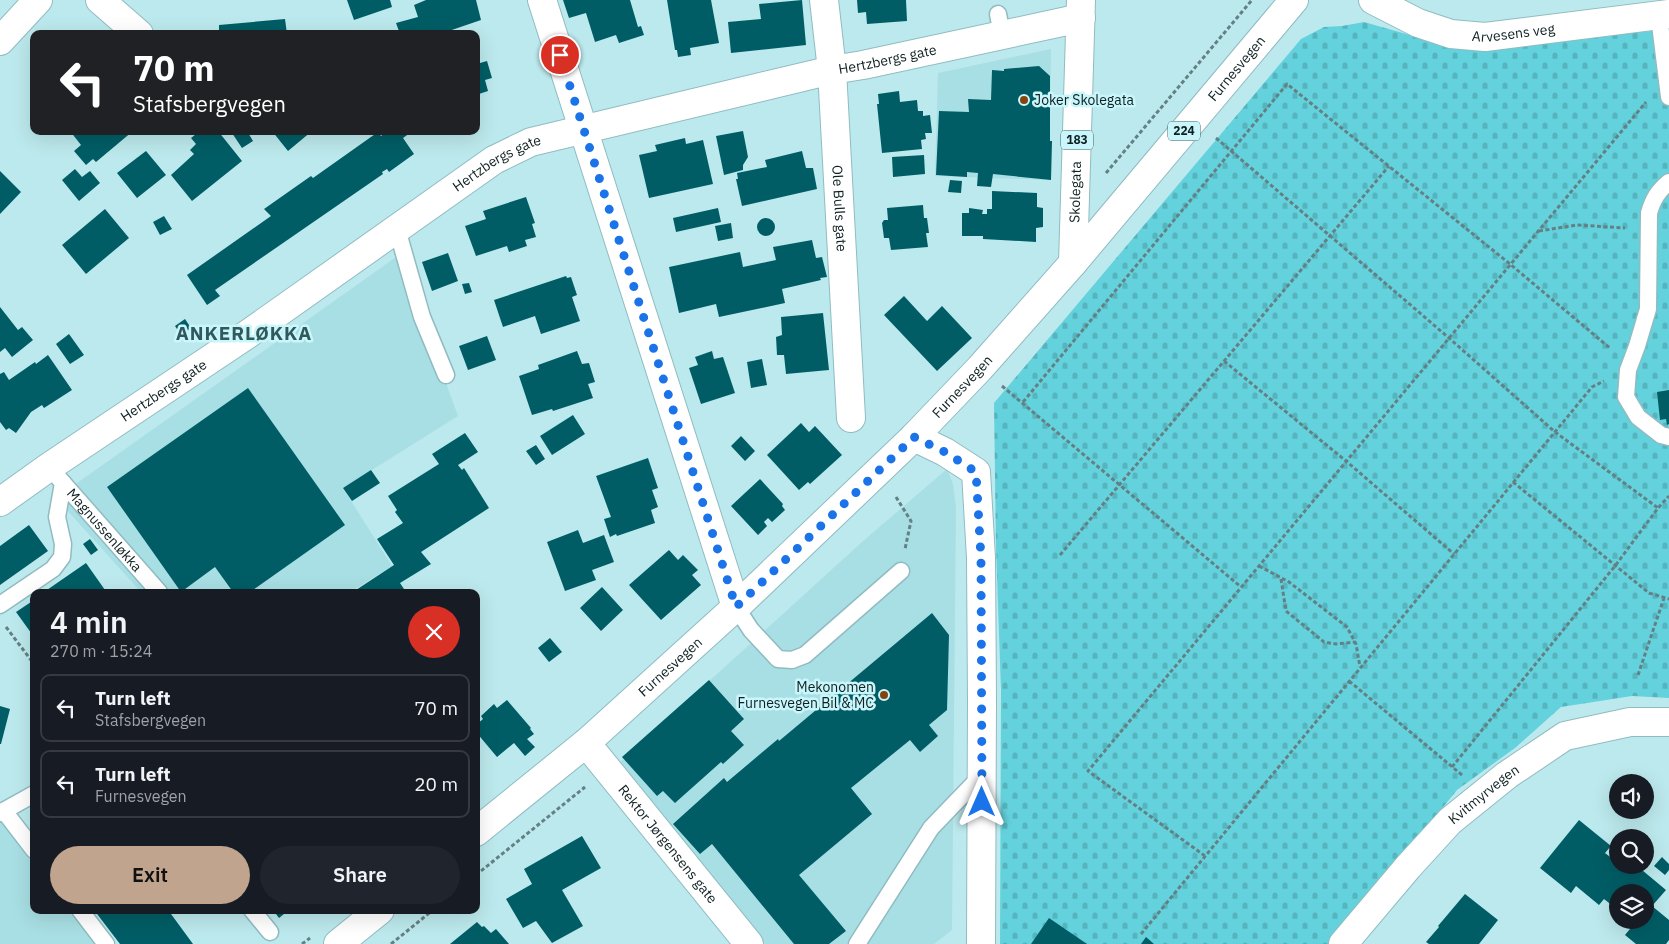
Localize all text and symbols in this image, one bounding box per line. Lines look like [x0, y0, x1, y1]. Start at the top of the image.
street label: Arvesens veg [1471, 19, 1556, 46]
street label: Furnesvegen [1204, 32, 1269, 105]
pin [539, 34, 581, 76]
street label: Hertzbergs gate [837, 40, 938, 78]
icon: arrive [546, 41, 574, 69]
text: 70 m [133, 45, 215, 91]
icon: left [50, 50, 115, 115]
text: Stafsbergvegen [133, 89, 286, 118]
place label: Joker Skolegata [1034, 91, 1135, 109]
marker: Joker Skolegata [1018, 94, 1030, 106]
road number: 224 [1168, 122, 1200, 140]
road number: 183 [1061, 130, 1093, 150]
street label: Hertzbergs gate [449, 131, 543, 196]
street label: Skolegata [1065, 160, 1085, 223]
street label: Ole Bulls gate [828, 164, 851, 253]
district label: ANKERLØKKA [176, 321, 312, 345]
street label: Furnesvegen [928, 351, 996, 422]
street label: Hertzbergs gate [117, 355, 210, 426]
street label: Magnussenløkka [63, 485, 146, 576]
text: 4 min [50, 602, 128, 641]
button: close [408, 606, 460, 658]
street label: Furnesvegen [634, 633, 706, 700]
text: 270 m · 15:24 [50, 641, 152, 661]
place label: Mekonomen Furnesvegen Bil & MC [738, 678, 874, 712]
text: Turn left [95, 686, 171, 710]
marker: Mekonomen Furnesvegen Bil & MC [878, 689, 890, 701]
icon: left [52, 694, 80, 722]
text: 70 m [414, 696, 458, 720]
text: Stafsbergvegen [95, 710, 206, 730]
street label: Kvitmyrvegen [1444, 760, 1523, 828]
text: Turn left [95, 762, 171, 786]
icon: left [52, 770, 80, 798]
text: 20 m [414, 772, 458, 796]
map controls [1609, 774, 1654, 929]
button: sound [1609, 774, 1654, 819]
position arrow [955, 775, 1007, 827]
street label: Rektor Jørgensens gate [614, 781, 722, 907]
text: Furnesvegen [95, 786, 187, 806]
button: search [1609, 829, 1654, 874]
button: Exit [50, 846, 250, 904]
button: Share [260, 846, 460, 904]
button: layers [1609, 884, 1654, 929]

